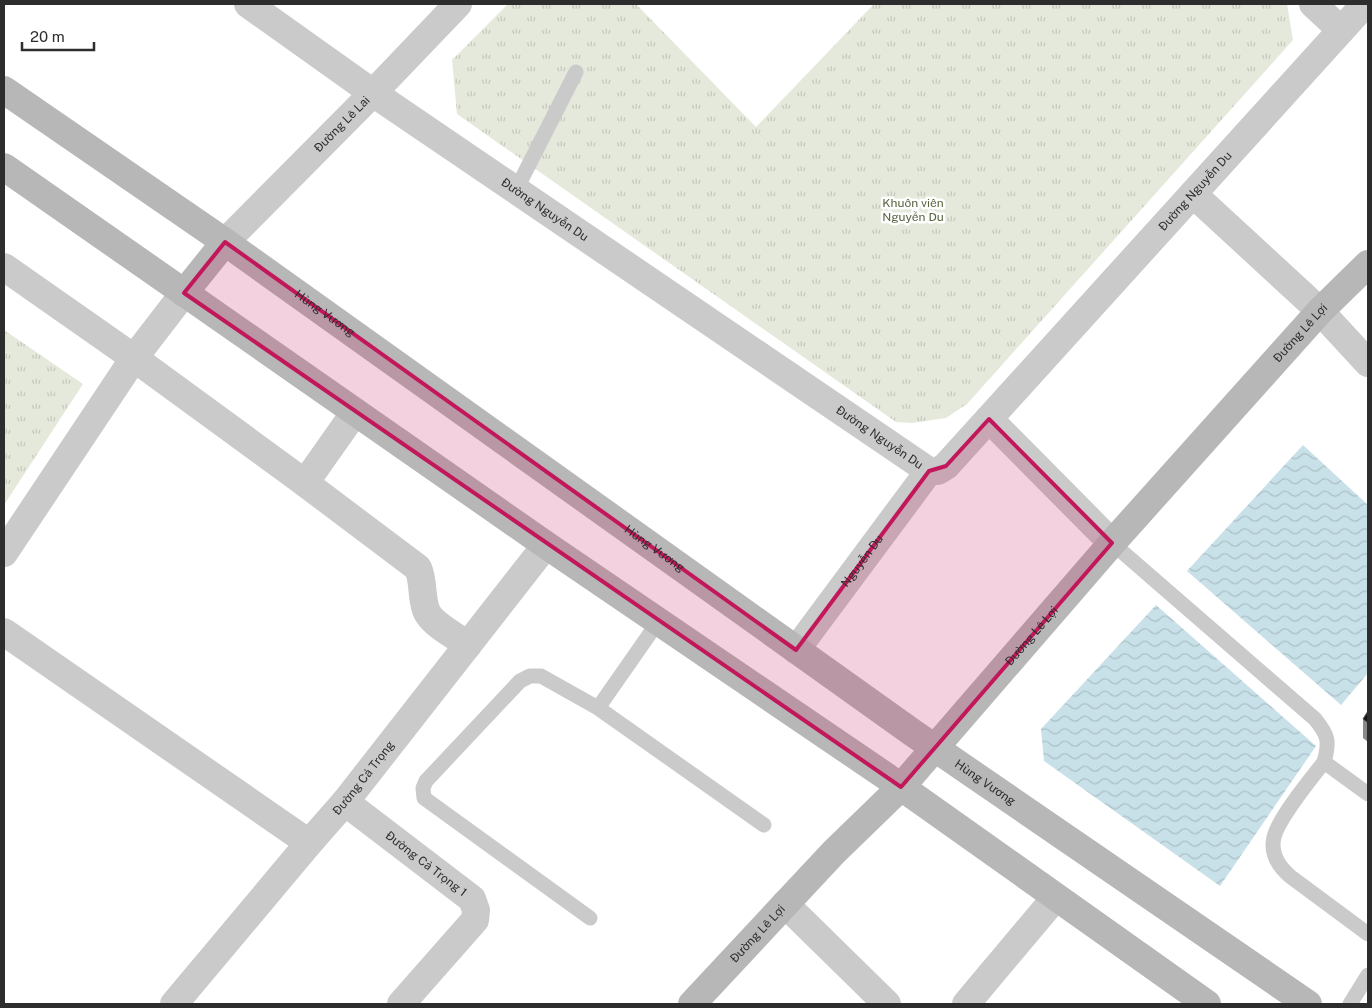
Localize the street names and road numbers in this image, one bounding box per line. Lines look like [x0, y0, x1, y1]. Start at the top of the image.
street label: Đường Lê Lai [311, 93, 373, 155]
street label: Đường Nguyễn Du [1156, 149, 1235, 234]
street label: Đường Nguyễn Du [498, 175, 591, 244]
street label: Hùng Vương [292, 287, 358, 340]
street label: Đường Lê Lợi [1270, 301, 1330, 365]
street label: Đường Nguyễn Du [833, 403, 926, 472]
street label: Hùng Vương [622, 522, 687, 575]
street label: Nguyễn Du [838, 532, 886, 590]
street label: Đường Lê Lợi [1002, 603, 1061, 669]
street label: Đường Cả Trọng [330, 738, 397, 818]
street label: Hùng Vương [952, 757, 1018, 808]
street label: Đường Cả Trọng 1 [383, 828, 470, 899]
street label: Đường Lê Lợi [727, 902, 788, 966]

